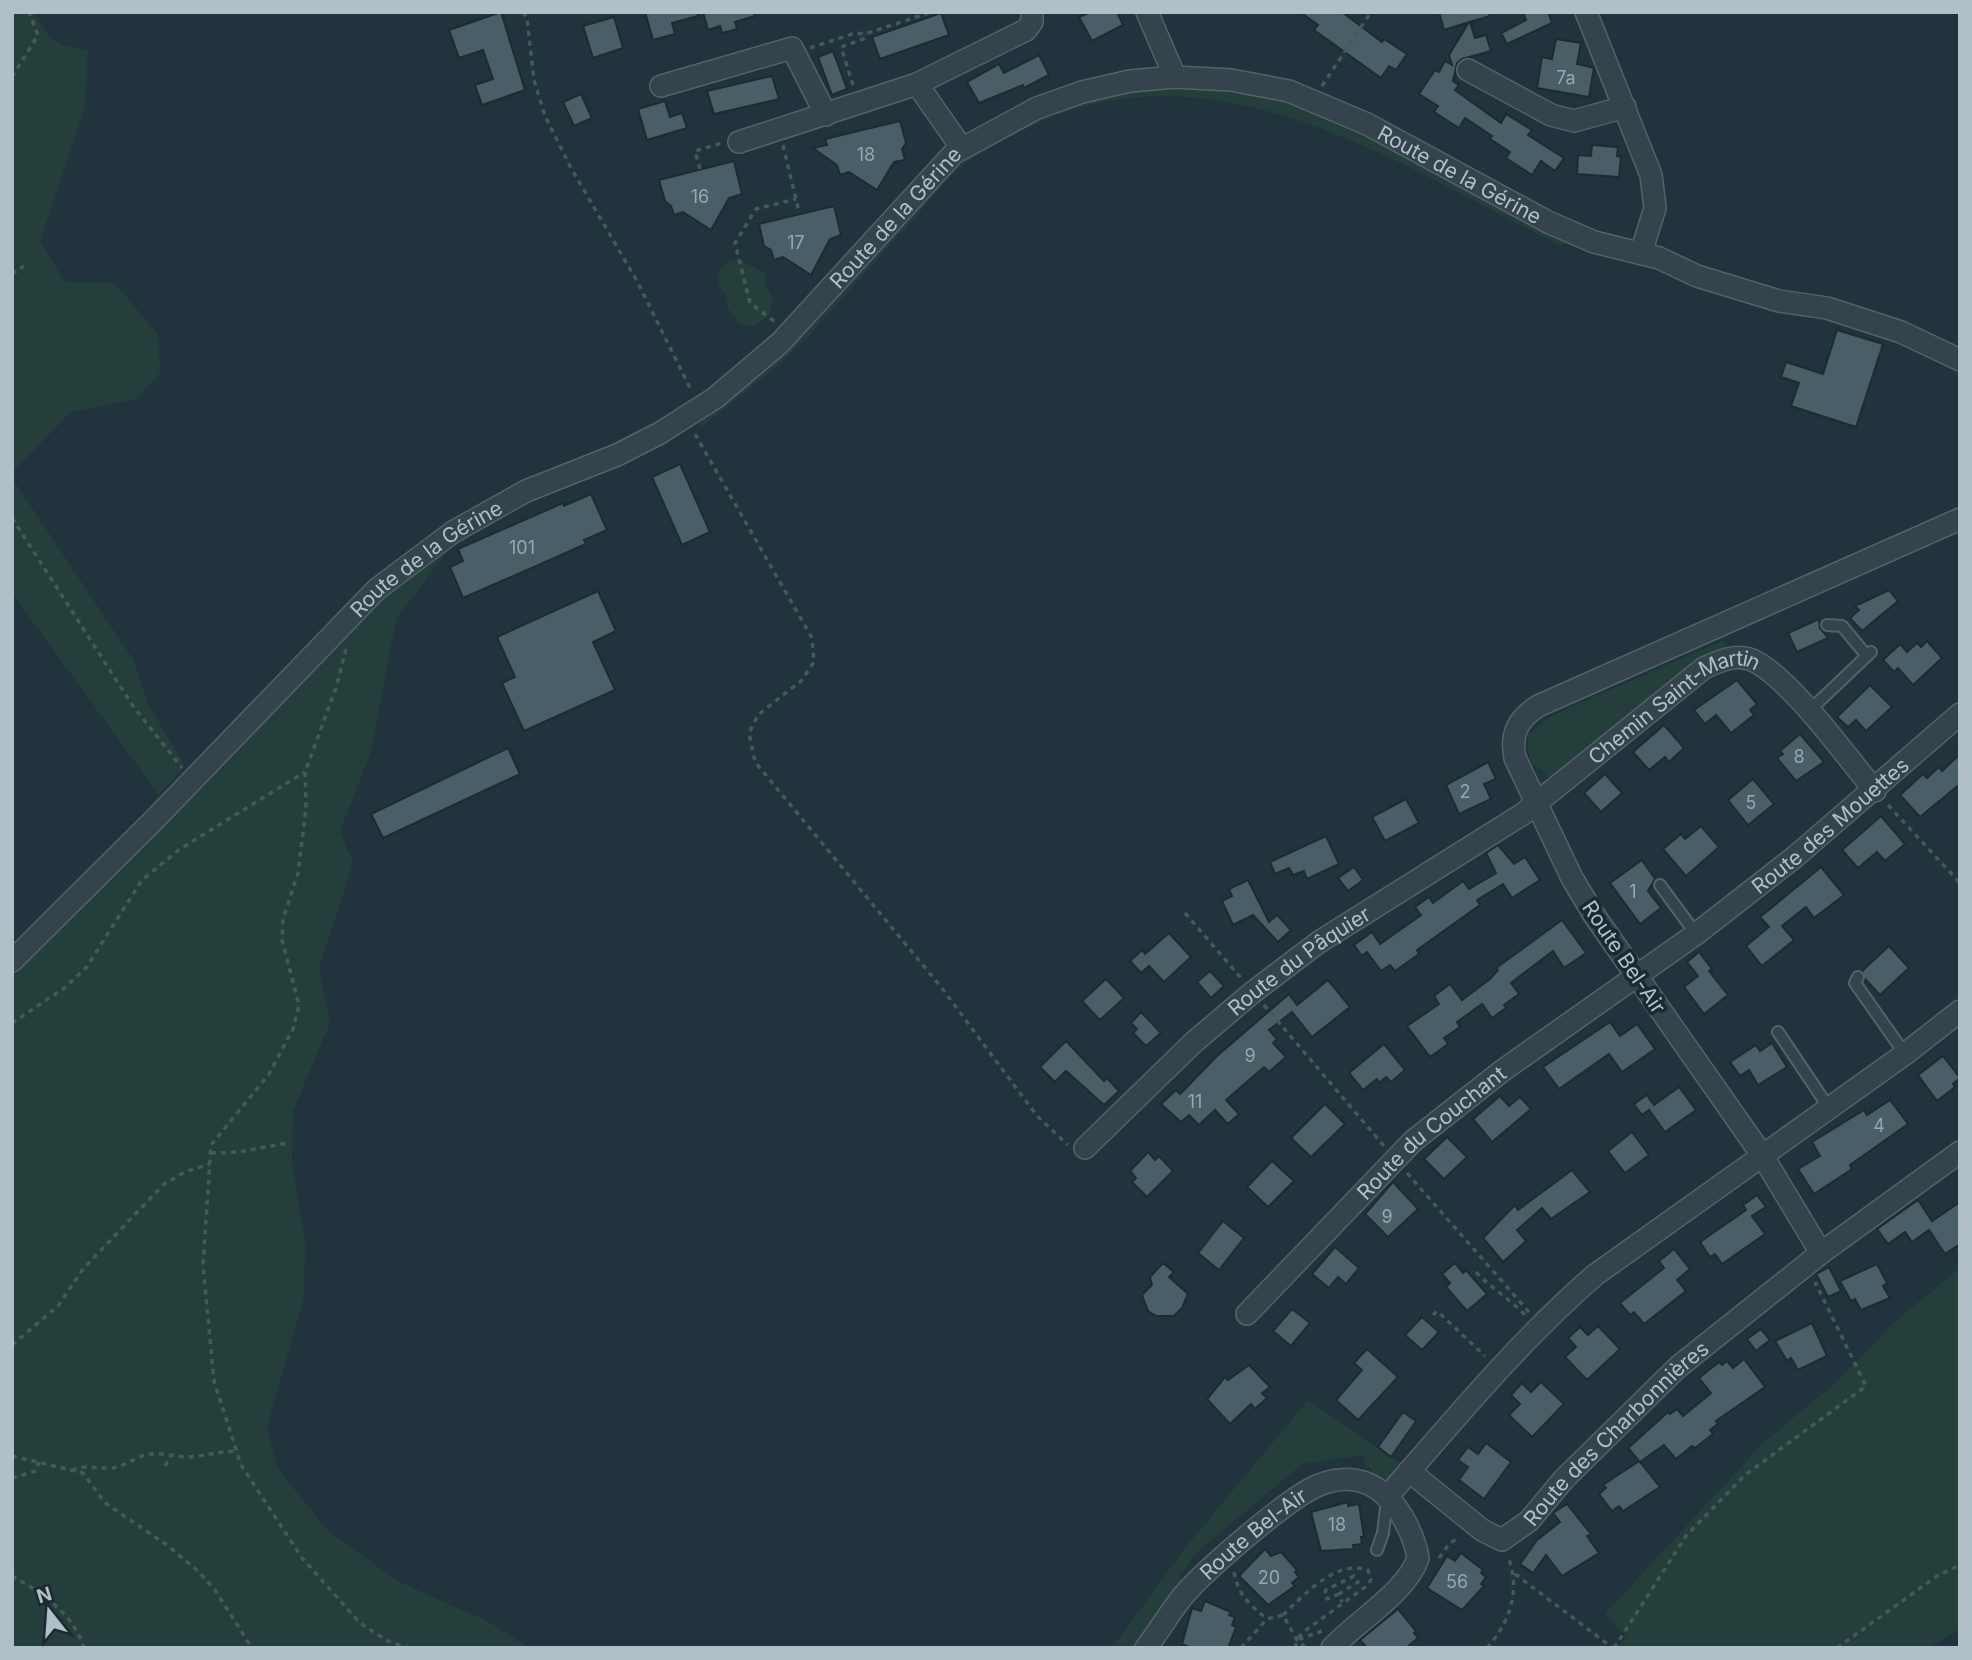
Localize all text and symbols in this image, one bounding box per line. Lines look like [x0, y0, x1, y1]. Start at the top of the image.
house number: 7a [1556, 67, 1576, 88]
street label: Route de la Gérine [1373, 120, 1546, 229]
street label: Route de la Gérine [824, 141, 966, 293]
house number: 18 [857, 144, 875, 165]
house number: 16 [691, 186, 709, 207]
house number: 17 [787, 232, 805, 253]
street label: Route de la Gérine [345, 495, 506, 622]
house number: 101 [509, 537, 535, 558]
street label: Chemin Saint-Martin [1583, 645, 1765, 769]
house number: 8 [1793, 746, 1805, 767]
street label: Route des Mouettes [1746, 752, 1913, 899]
house number: 2 [1460, 781, 1470, 802]
house number: 5 [1746, 792, 1756, 813]
house number: 1 [1629, 881, 1637, 902]
street label: Route Bel-Air [1577, 896, 1671, 1018]
street label: Route du Pâquier [1223, 901, 1375, 1021]
house number: 9 [1244, 1045, 1256, 1066]
street label: Route du Couchant [1351, 1060, 1511, 1204]
house number: 11 [1188, 1091, 1202, 1112]
house number: 4 [1873, 1115, 1885, 1136]
house number: 9 [1381, 1206, 1393, 1227]
street label: Route des Charbonnières [1518, 1335, 1713, 1531]
street label: Route Bel-Air [1194, 1482, 1311, 1584]
house number: 18 [1328, 1514, 1346, 1535]
house number: 20 [1258, 1567, 1280, 1588]
house number: 56 [1446, 1571, 1468, 1592]
north arrow [14, 1576, 84, 1646]
text: N [34, 1582, 54, 1608]

